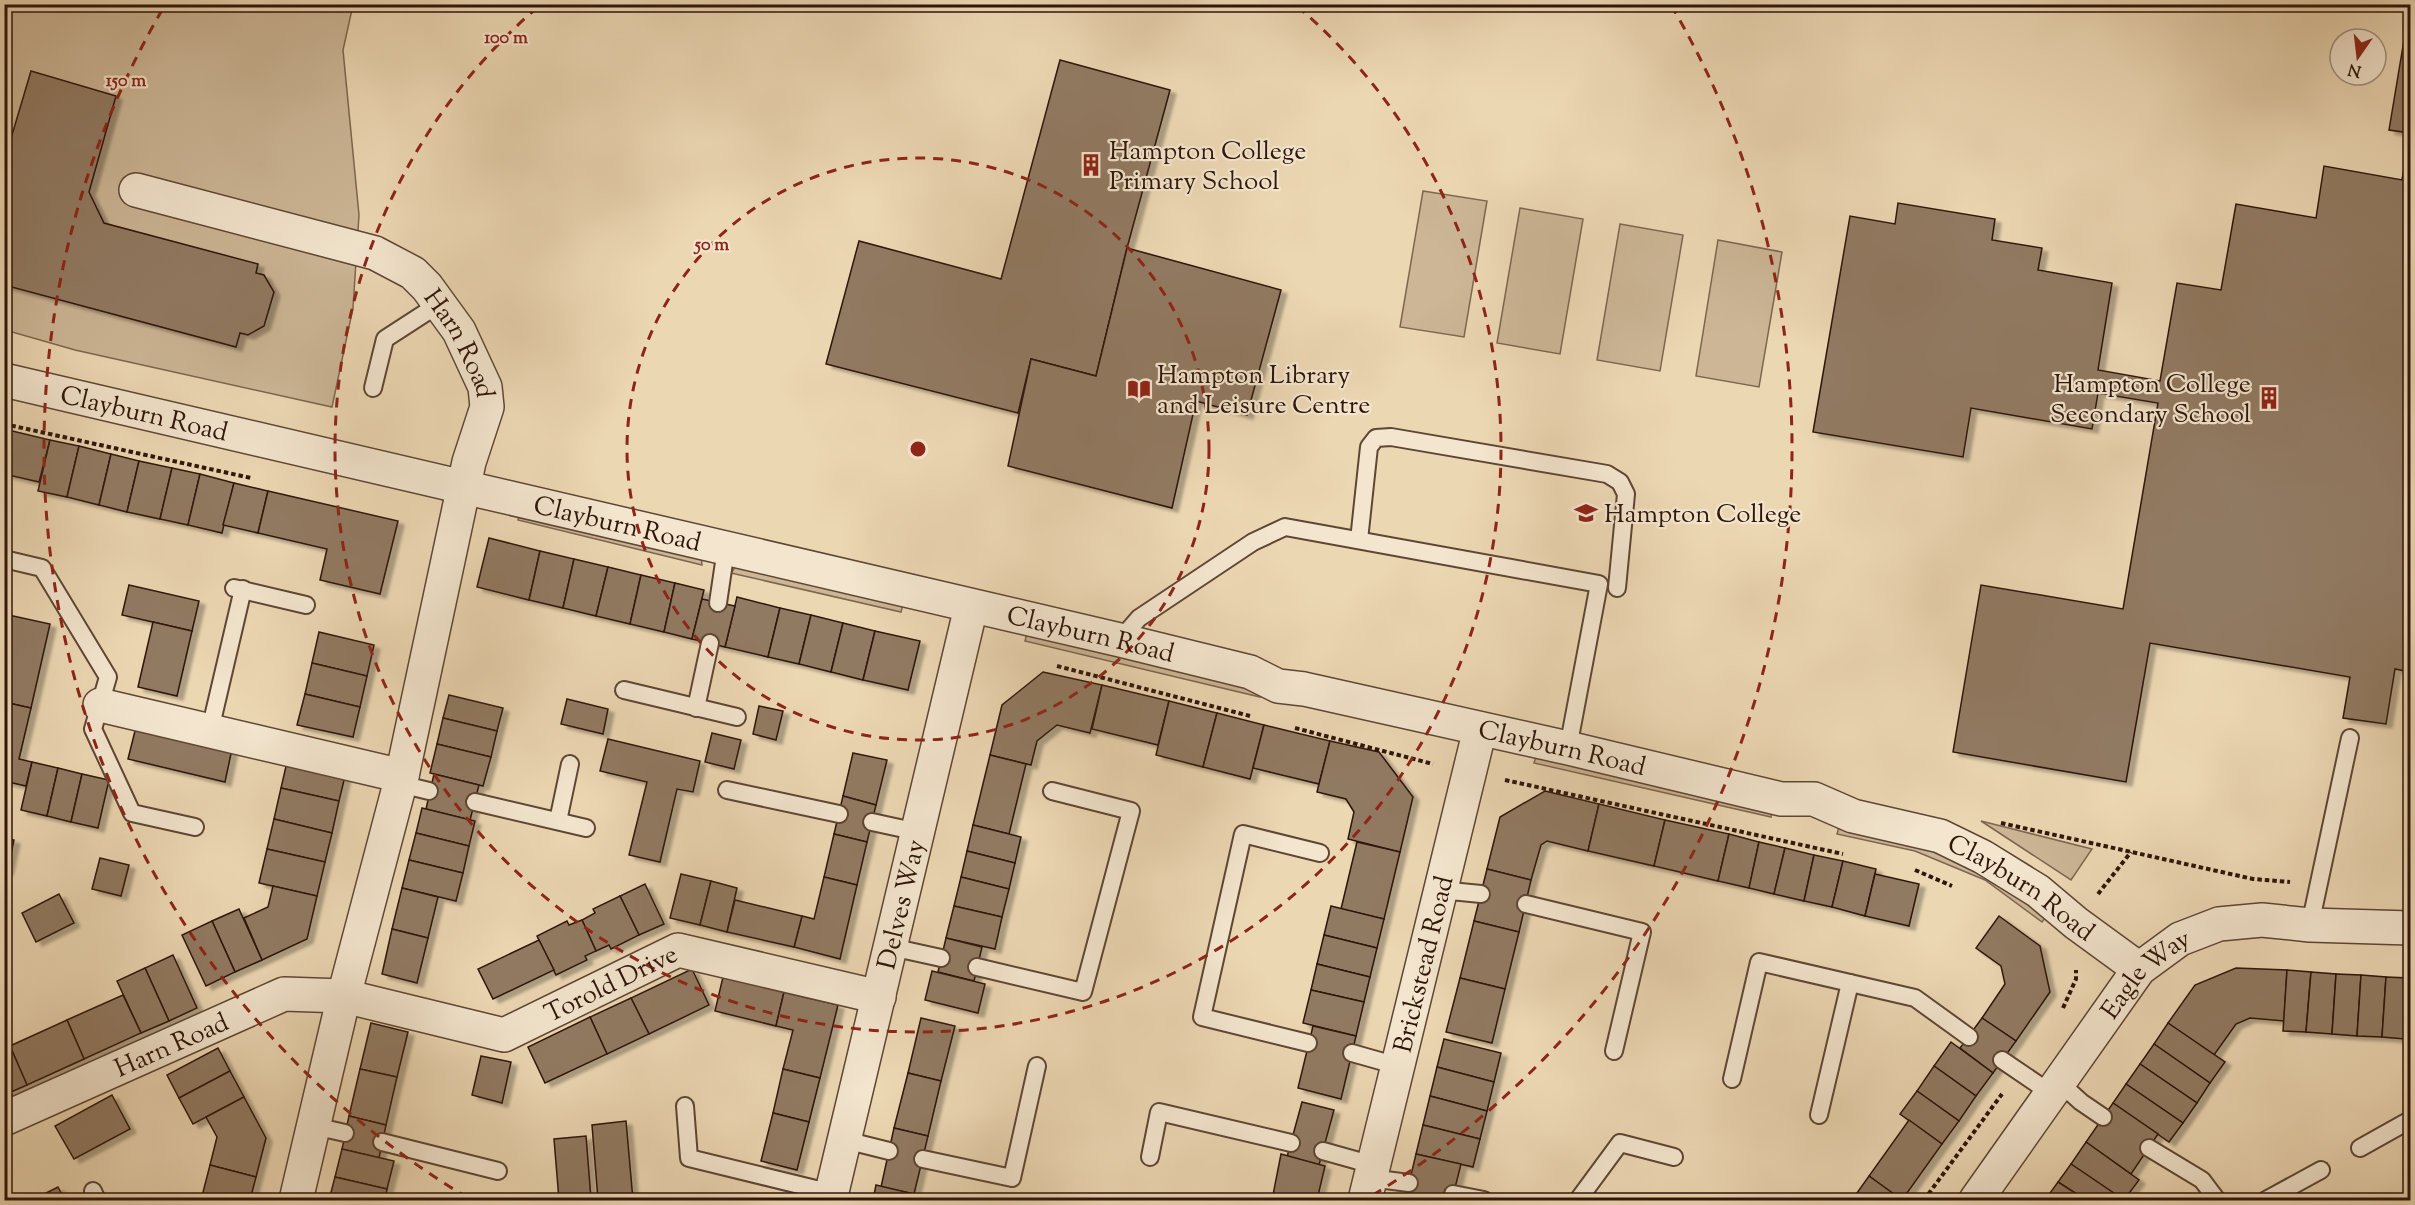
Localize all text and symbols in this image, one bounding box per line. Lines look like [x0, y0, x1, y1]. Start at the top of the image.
text: 100 m [484, 26, 528, 52]
north arrow [2328, 27, 2388, 87]
text: N [2346, 56, 2364, 82]
text: 150 m [106, 69, 146, 95]
place label: Hampton College Primary School [1109, 134, 1306, 201]
building icon: Hampton College Primary School [1078, 152, 1104, 178]
text: 50 m [693, 233, 729, 259]
street label: Harn Road [413, 282, 502, 400]
place label: Hampton Library and Leisure Centre [1157, 358, 1370, 425]
place label: Hampton College Secondary School [2050, 367, 2251, 434]
library icon: Hampton Library and Leisure Centre [1126, 376, 1152, 402]
street label: Clayburn Road [56, 378, 231, 453]
building icon: Hampton College Secondary School [2256, 385, 2282, 411]
centre of rings [908, 439, 928, 459]
street label: Clayburn Road [530, 488, 705, 563]
place label: Hampton College [1604, 497, 1801, 534]
school or university icon: Hampton College [1573, 500, 1599, 526]
street label: Clayburn Road [1003, 598, 1178, 674]
street label: Clayburn Road [1474, 712, 1650, 787]
street label: Clayburn Road [1941, 826, 2102, 952]
street label: Delves Way [869, 836, 936, 973]
street label: Brickstead Road [1386, 872, 1465, 1057]
street label: Eagle Way [2093, 921, 2196, 1028]
street label: Torold Drive [539, 937, 684, 1033]
street label: Harn Road [109, 1005, 235, 1088]

